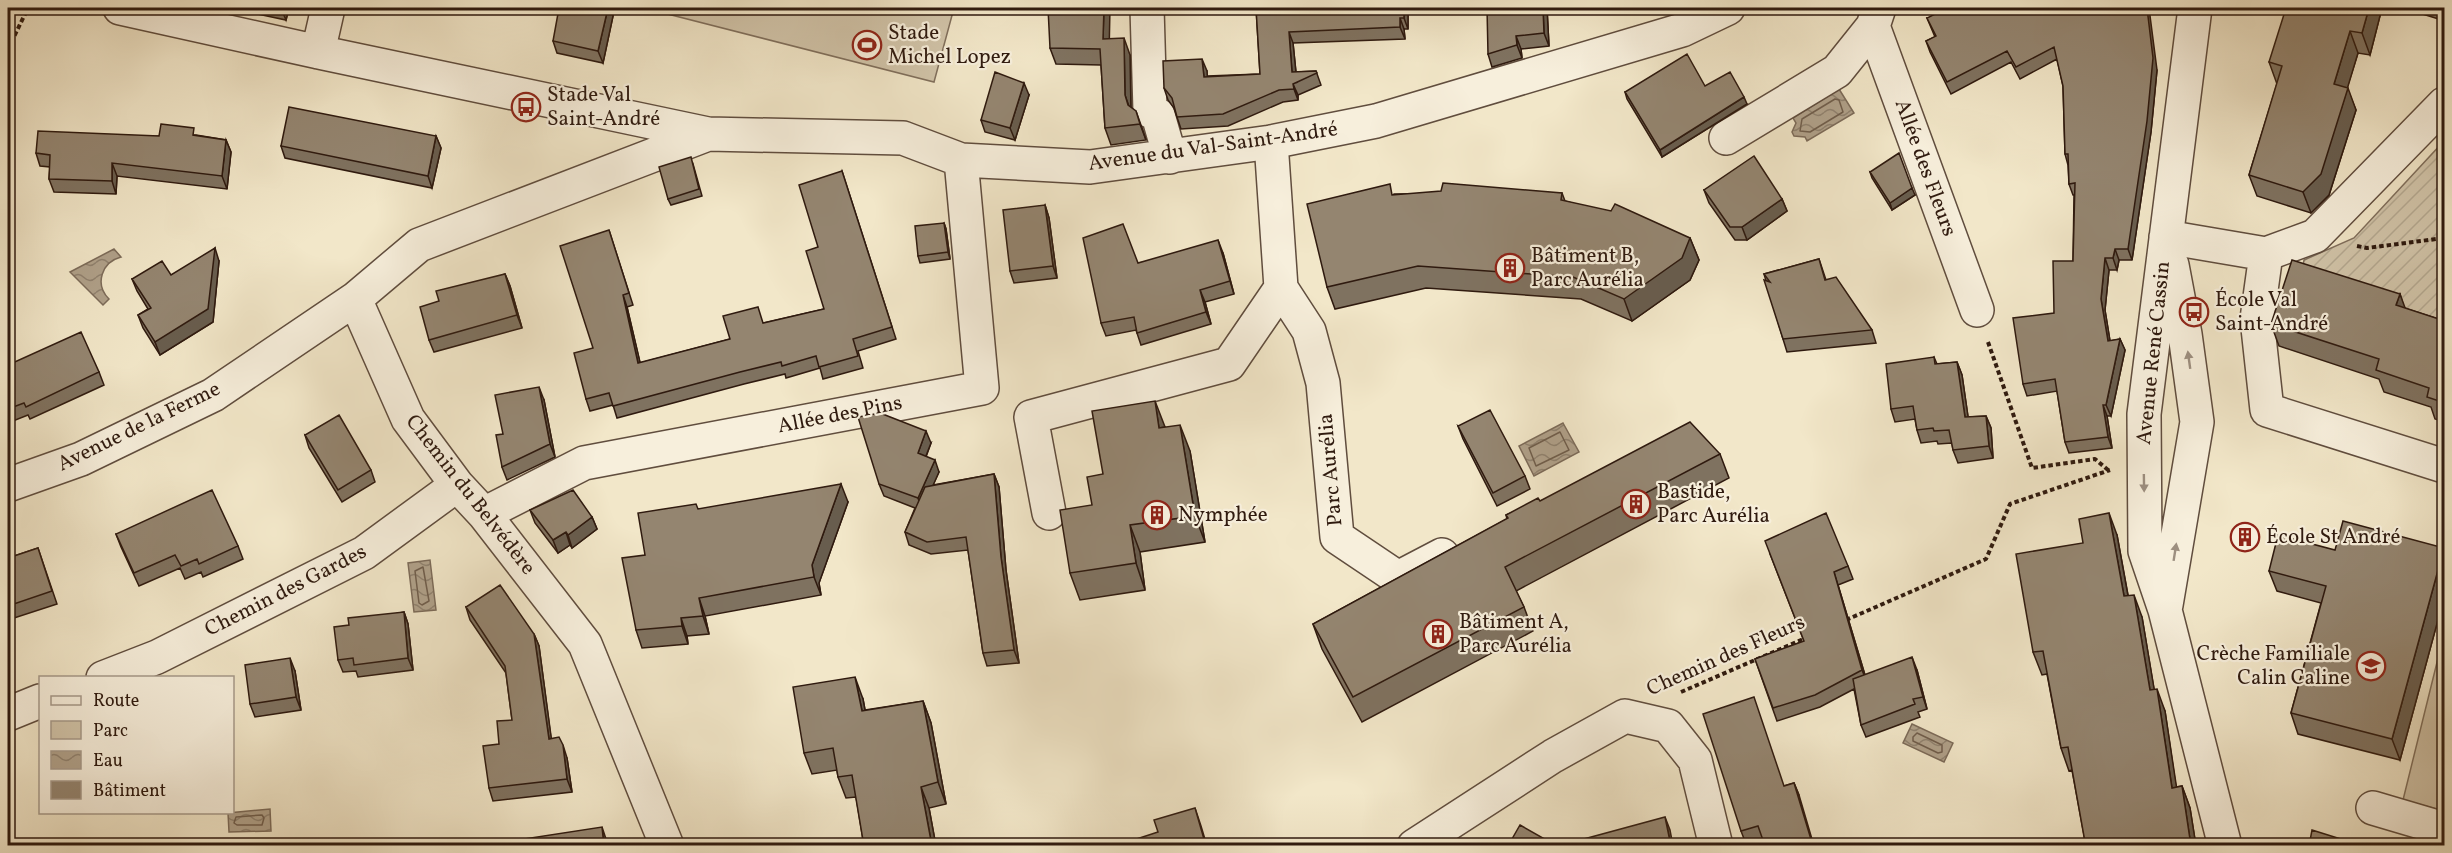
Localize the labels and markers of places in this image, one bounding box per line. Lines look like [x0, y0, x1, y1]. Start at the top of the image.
place label: Stade Michel Lopez [888, 19, 1011, 72]
sports icon: Stade Michel Lopez [851, 29, 883, 61]
place label: Stade Val Saint-André [547, 81, 660, 134]
bus stop icon: Stade Val Saint-André [510, 91, 542, 123]
place label: Bâtiment B, Parc Aurélia [1531, 242, 1644, 295]
building icon: Bâtiment B, Parc Aurélia [1494, 252, 1526, 284]
place label: École Val Saint-André [2215, 286, 2328, 339]
bus stop icon: École Val Saint-André [2178, 296, 2210, 328]
place label: Bastide, Parc Aurélia [1657, 478, 1770, 531]
building icon: Bastide, Parc Aurélia [1620, 488, 1652, 520]
building icon: Nymphée [1141, 499, 1173, 531]
place label: Nymphée [1178, 501, 1268, 530]
building icon: École St André [2229, 521, 2261, 553]
place label: École St André [2266, 523, 2401, 552]
place label: Bâtiment A, Parc Aurélia [1459, 608, 1572, 661]
building icon: Bâtiment A, Parc Aurélia [1422, 618, 1454, 650]
place label: Crèche Familiale Calin Caline [2197, 640, 2350, 693]
school or university icon: Crèche Familiale Calin Caline [2355, 650, 2387, 682]

